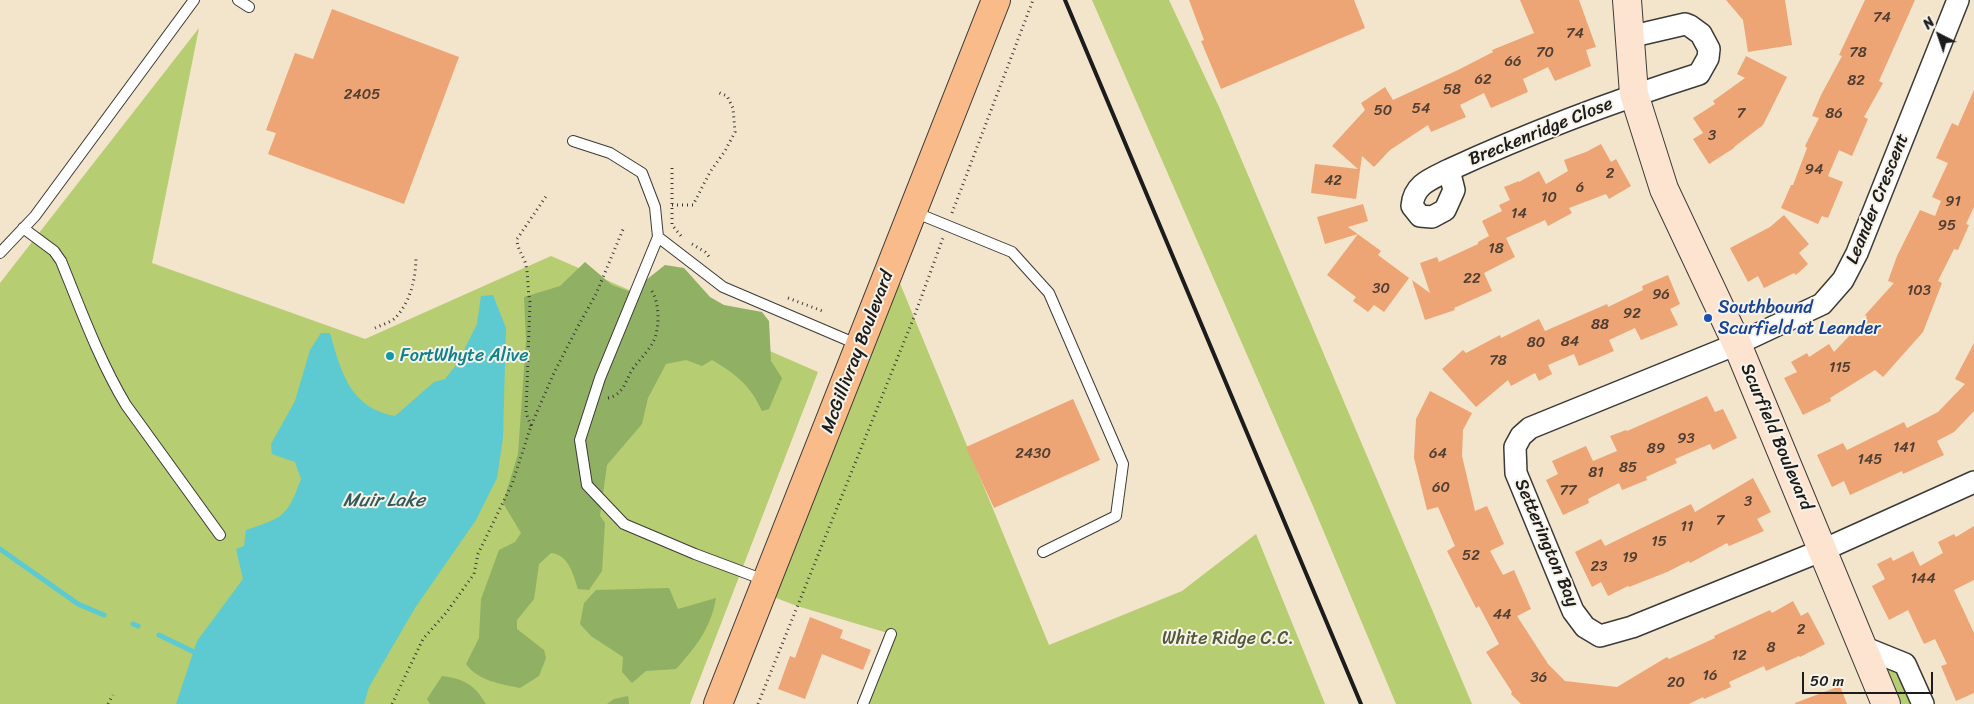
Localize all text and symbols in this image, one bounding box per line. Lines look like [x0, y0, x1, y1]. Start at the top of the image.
house number: 74 [1873, 9, 1891, 27]
north arrow [1914, 10, 1964, 60]
text: N [1917, 11, 1941, 36]
house number: 74 [1566, 25, 1584, 43]
house number: 70 [1536, 44, 1554, 62]
house number: 78 [1849, 44, 1867, 62]
house number: 66 [1504, 53, 1522, 71]
house number: 62 [1474, 71, 1492, 89]
house number: 82 [1847, 72, 1865, 90]
house number: 58 [1443, 81, 1461, 99]
house number: 2405 [344, 86, 380, 104]
street label: Breckenridge Close [1466, 93, 1616, 171]
house number: 54 [1412, 100, 1430, 118]
house number: 50 [1374, 102, 1392, 120]
house number: 7 [1737, 105, 1745, 123]
house number: 86 [1825, 105, 1843, 123]
house number: 3 [1708, 127, 1716, 145]
street label: Leander Crescent [1842, 131, 1914, 267]
house number: 94 [1805, 161, 1823, 179]
house number: 2 [1606, 165, 1614, 183]
house number: 42 [1324, 172, 1342, 190]
house number: 6 [1576, 179, 1584, 197]
house number: 10 [1541, 189, 1557, 207]
house number: 91 [1945, 193, 1961, 211]
house number: 14 [1511, 205, 1527, 223]
house number: 95 [1938, 217, 1956, 235]
house number: 18 [1488, 240, 1504, 258]
street label: McGillivray Boulevard [817, 268, 899, 436]
house number: 22 [1463, 270, 1481, 288]
house number: 30 [1372, 280, 1390, 298]
house number: 103 [1907, 282, 1931, 300]
house number: 96 [1652, 286, 1670, 304]
place label: Southbound Scurfield at Leander [1718, 297, 1881, 340]
house number: 92 [1623, 305, 1641, 323]
marker: Southbound Scurfield at Leander [1702, 312, 1714, 324]
house number: 88 [1591, 316, 1609, 334]
house number: 84 [1561, 333, 1579, 351]
house number: 80 [1527, 334, 1545, 352]
place label: FortWhyte Alive [400, 345, 528, 367]
marker: FortWhyte Alive [384, 350, 396, 362]
house number: 78 [1489, 352, 1507, 370]
house number: 115 [1829, 359, 1851, 377]
street label: Scurfield Boulevard [1735, 360, 1817, 514]
house number: 93 [1677, 430, 1695, 448]
house number: 141 [1893, 439, 1915, 457]
house number: 89 [1647, 440, 1665, 458]
house number: 2430 [1015, 445, 1051, 463]
house number: 64 [1429, 445, 1447, 463]
house number: 145 [1858, 451, 1882, 469]
house number: 85 [1619, 459, 1637, 477]
house number: 81 [1588, 464, 1604, 482]
street label: Setterington Bay [1509, 476, 1583, 610]
house number: 60 [1432, 479, 1450, 497]
house number: 77 [1559, 482, 1577, 500]
water label: Muir Lake [343, 490, 425, 512]
house number: 3 [1744, 493, 1752, 511]
house number: 7 [1716, 512, 1724, 530]
house number: 11 [1681, 518, 1693, 536]
house number: 15 [1651, 533, 1667, 551]
house number: 52 [1462, 547, 1480, 565]
house number: 19 [1622, 549, 1638, 567]
house number: 23 [1591, 558, 1607, 576]
house number: 144 [1910, 570, 1936, 588]
house number: 44 [1493, 606, 1511, 624]
house number: 2 [1797, 621, 1805, 639]
park label: White Ridge C.C. [1162, 628, 1294, 650]
house number: 8 [1766, 639, 1776, 657]
house number: 12 [1731, 647, 1747, 665]
scale bar [1804, 662, 1935, 694]
house number: 16 [1703, 667, 1717, 685]
text: 50 m [1810, 668, 1844, 694]
house number: 36 [1531, 669, 1547, 687]
house number: 20 [1667, 674, 1685, 692]

